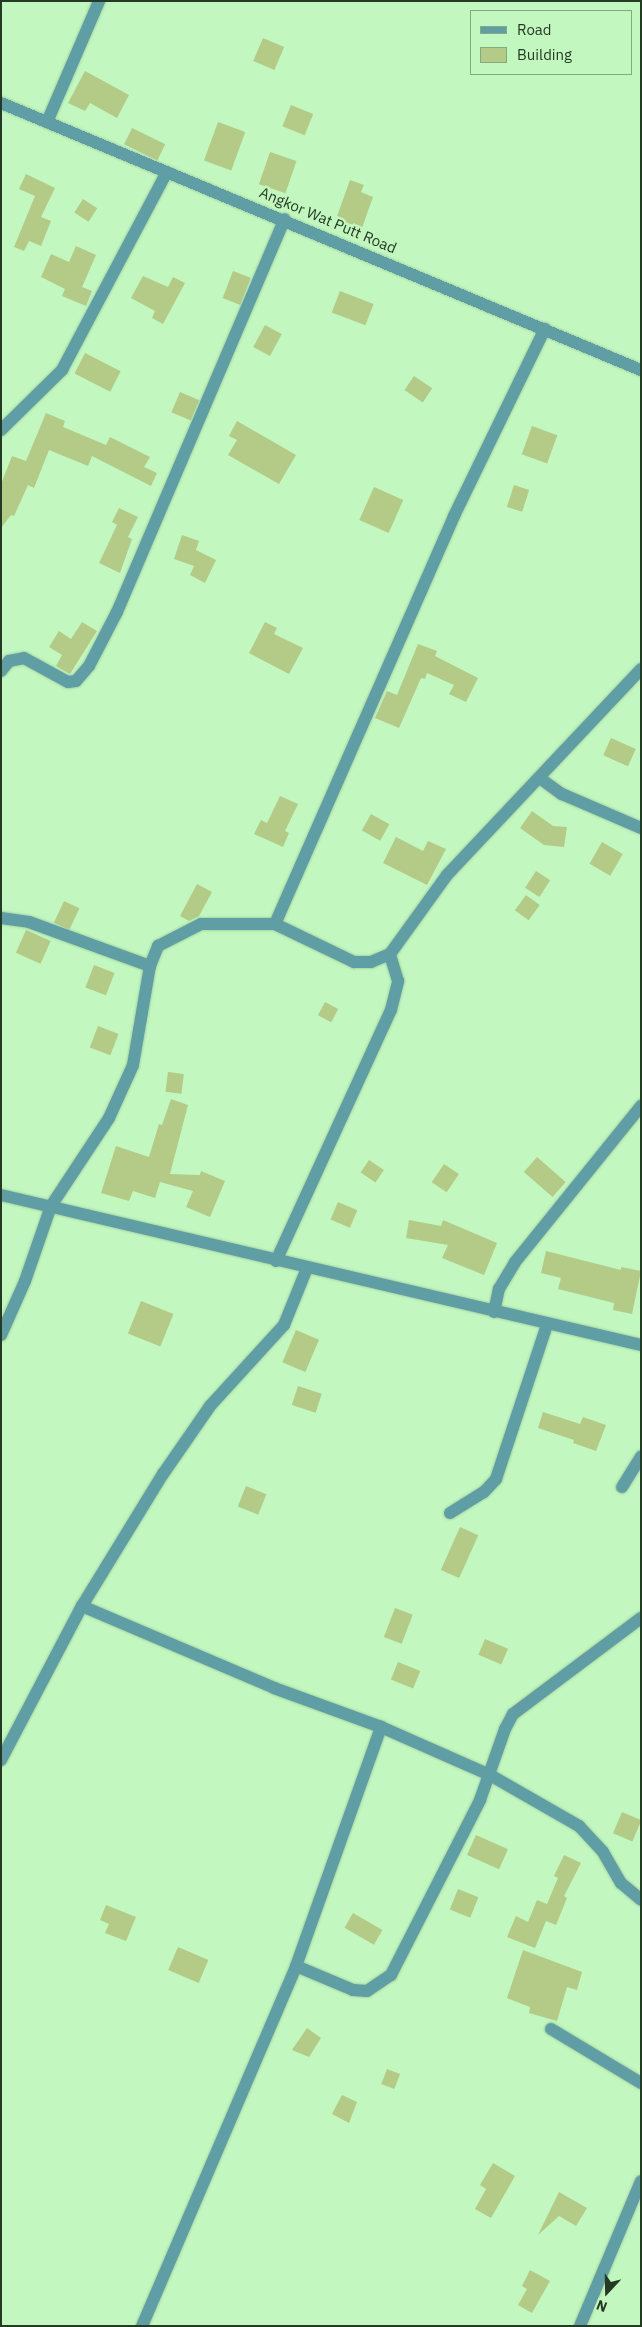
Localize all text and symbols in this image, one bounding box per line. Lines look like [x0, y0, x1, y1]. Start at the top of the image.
legend [470, 10, 632, 75]
text: Road [517, 20, 552, 39]
text: Building [517, 45, 572, 64]
street label: Angkor Wat Putt Road [257, 183, 399, 257]
north arrow [582, 2267, 632, 2317]
text: N [594, 2296, 610, 2316]

